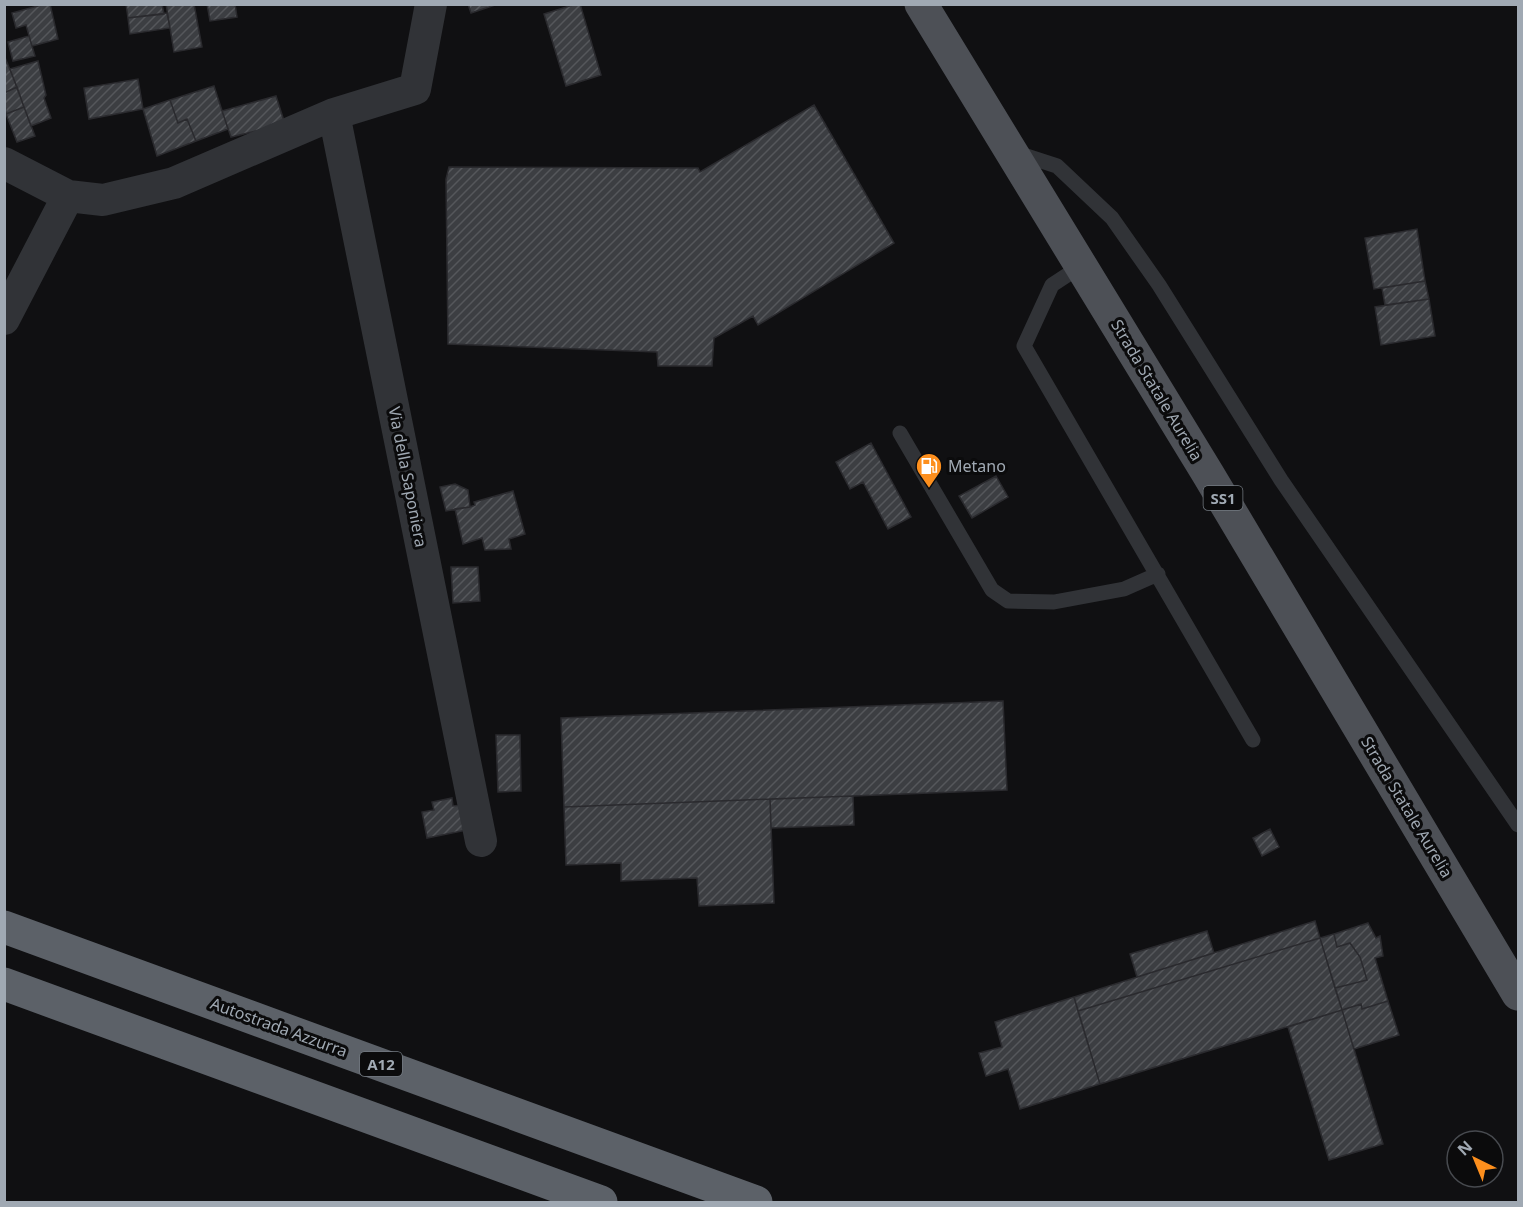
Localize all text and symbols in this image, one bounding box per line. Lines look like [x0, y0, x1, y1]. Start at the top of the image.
street label: Strada Statale Aurelia [1106, 315, 1208, 465]
street label: Via della Saponiera [384, 405, 432, 549]
fuel station icon: Metano [914, 451, 944, 489]
place label: Metano [948, 455, 1006, 477]
road number: SS1 [1204, 486, 1242, 510]
street label: Strada Statale Aurelia [1356, 732, 1458, 882]
street label: Autostrada Azzurra [207, 992, 351, 1062]
road number: A12 [360, 1052, 402, 1076]
north arrow [1445, 1129, 1505, 1189]
text: N [1453, 1136, 1477, 1161]

